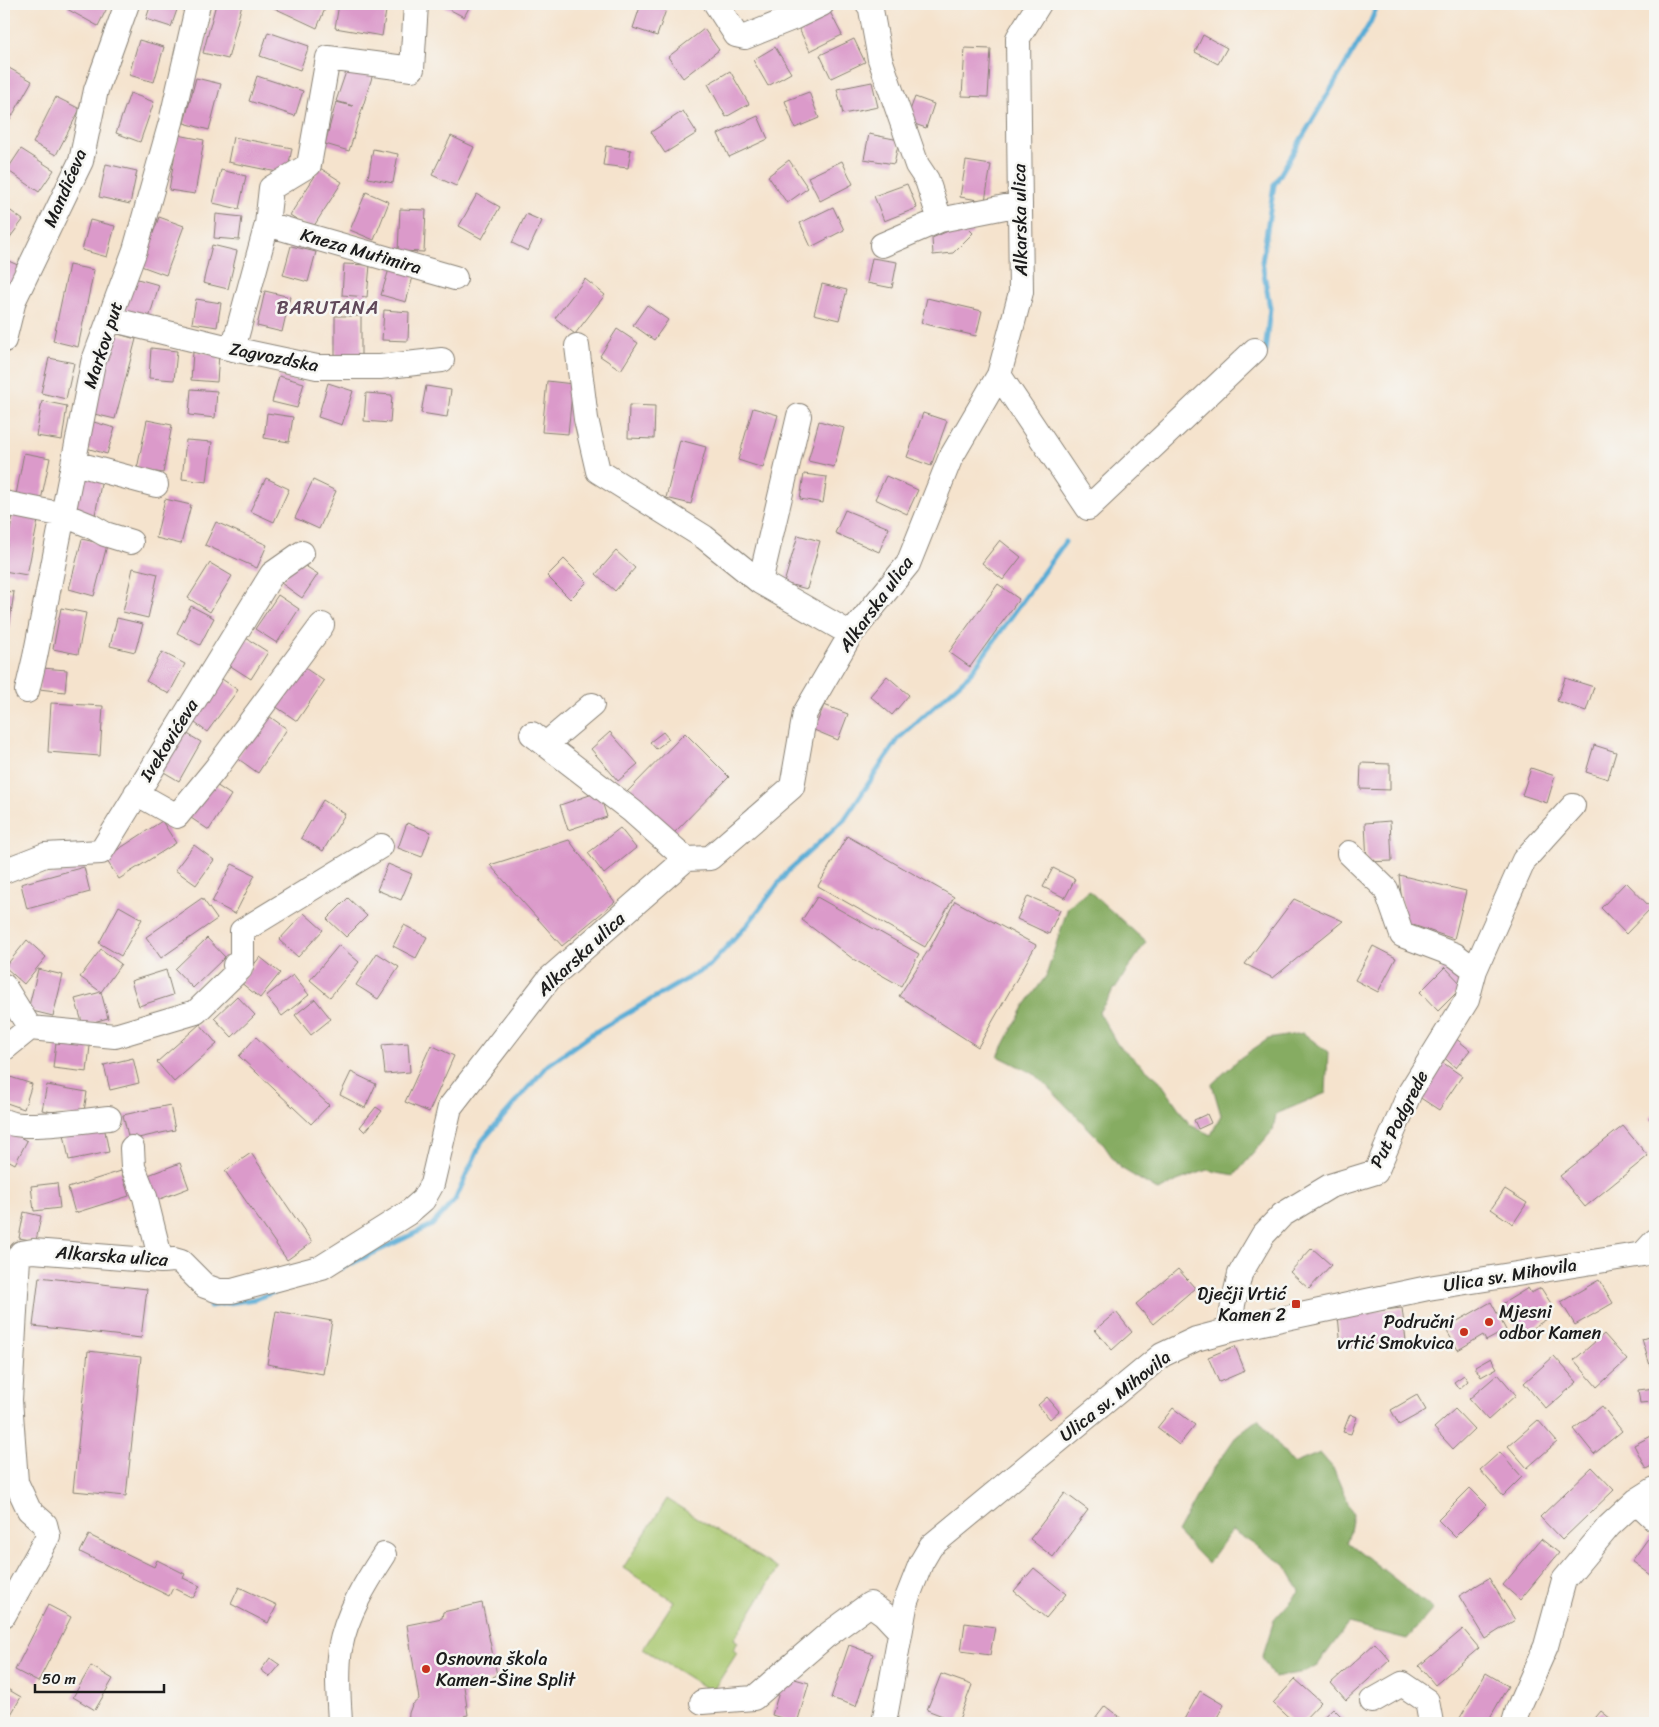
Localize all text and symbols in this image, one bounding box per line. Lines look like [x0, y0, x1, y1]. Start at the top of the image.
street label: Mandićeva [34, 144, 96, 232]
street label: Alkarska ulica [1003, 163, 1037, 277]
street label: Kneza Mutimira [297, 218, 425, 284]
district label: BARUTANA [277, 291, 379, 324]
street label: Markov put [74, 297, 132, 393]
street label: Zagvozdska [227, 333, 321, 381]
street label: Alkarska ulica [829, 548, 922, 660]
street label: Ivekovićeva [130, 692, 208, 789]
street label: Alkarska ulica [528, 903, 634, 1005]
street label: Put Podgrede [1361, 1064, 1437, 1174]
street label: Alkarska ulica [54, 1236, 170, 1276]
street label: Ulica sv. Mihovila [1441, 1249, 1579, 1301]
place label: Dječji Vrtić Kamen 2 [1197, 1278, 1288, 1331]
place label: Mjesni odbor Kamen [1499, 1296, 1602, 1349]
marker: Dječji Vrtić Kamen 2 [1290, 1298, 1302, 1310]
place label: Područni vrtić Smokvica [1337, 1306, 1455, 1359]
marker: Mjesni odbor Kamen [1483, 1316, 1495, 1328]
marker: Područni vrtić Smokvica [1458, 1326, 1470, 1338]
street label: Ulica sv. Mihovila [1052, 1342, 1178, 1450]
place label: Osnovna škola Kamen-Šine Split [436, 1643, 576, 1696]
scale bar [35, 1662, 164, 1694]
marker: Osnovna škola Kamen-Šine Split [420, 1663, 432, 1675]
text: 50 m [42, 1666, 77, 1692]

